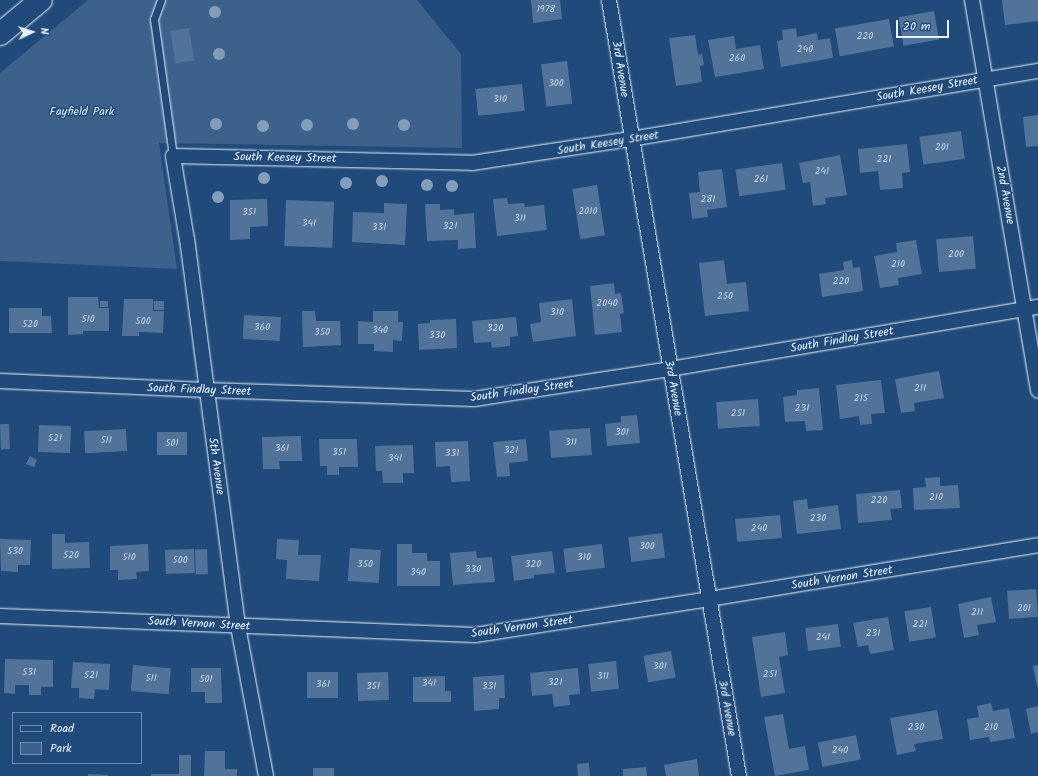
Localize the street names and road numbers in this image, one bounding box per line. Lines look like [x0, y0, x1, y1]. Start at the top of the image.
street label: 3rd Avenue [608, 40, 632, 98]
street label: South Keesey Street [875, 73, 979, 105]
street label: South Keesey Street [556, 128, 660, 158]
street label: South Keesey Street [234, 150, 336, 166]
street label: 2nd Avenue [993, 164, 1017, 226]
street label: South Findlay Street [789, 324, 895, 356]
street label: 3rd Avenue [661, 359, 685, 417]
street label: South Findlay Street [469, 377, 575, 405]
street label: South Findlay Street [147, 381, 251, 399]
street label: 5th Avenue [205, 436, 227, 496]
street label: South Vernon Street [790, 563, 894, 593]
street label: South Vernon Street [470, 613, 574, 641]
street label: South Vernon Street [147, 614, 251, 634]
street label: 3rd Avenue [715, 679, 739, 737]

